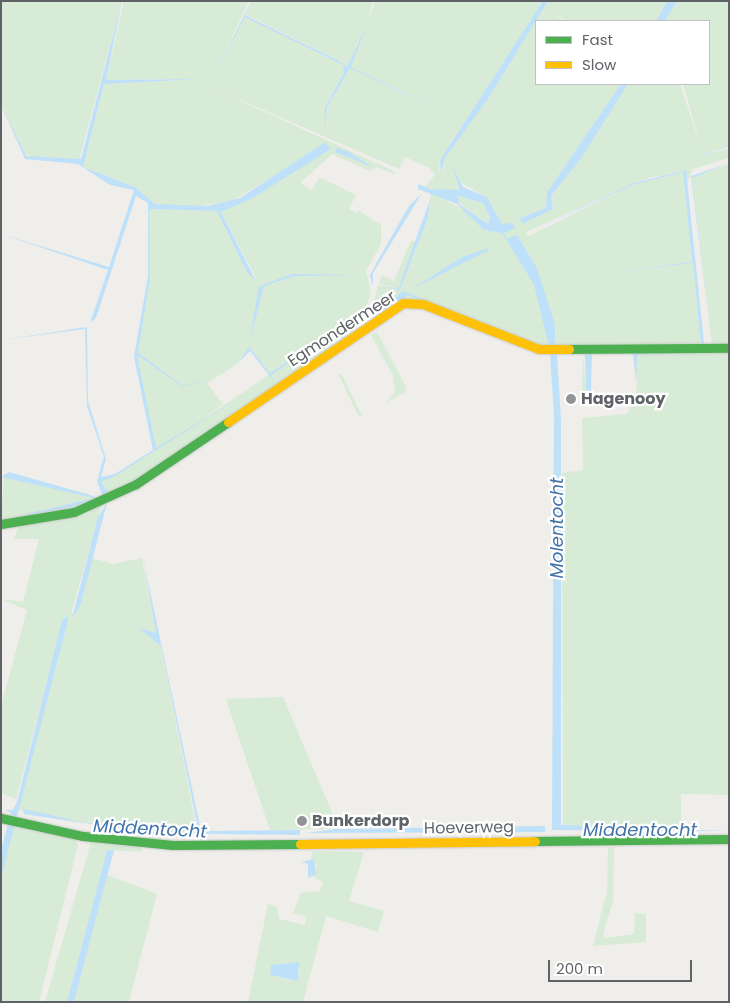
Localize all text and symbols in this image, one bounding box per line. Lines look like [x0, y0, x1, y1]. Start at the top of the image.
legend [535, 20, 710, 85]
text: Fast [582, 29, 613, 50]
text: Slow [582, 54, 616, 75]
street label: Egmondermeer [284, 287, 400, 371]
place label: Hagenooy [581, 389, 666, 409]
marker: Hagenooy [565, 393, 577, 405]
water label: Molentocht [546, 477, 568, 579]
place label: Bunkerdorp [312, 811, 409, 831]
water label: Middentocht [93, 815, 207, 843]
marker: Bunkerdorp [296, 815, 308, 827]
street label: Hoeverweg [424, 818, 514, 838]
water label: Middentocht [583, 819, 697, 841]
scale bar [550, 950, 694, 982]
text: 200 m [556, 958, 603, 979]

